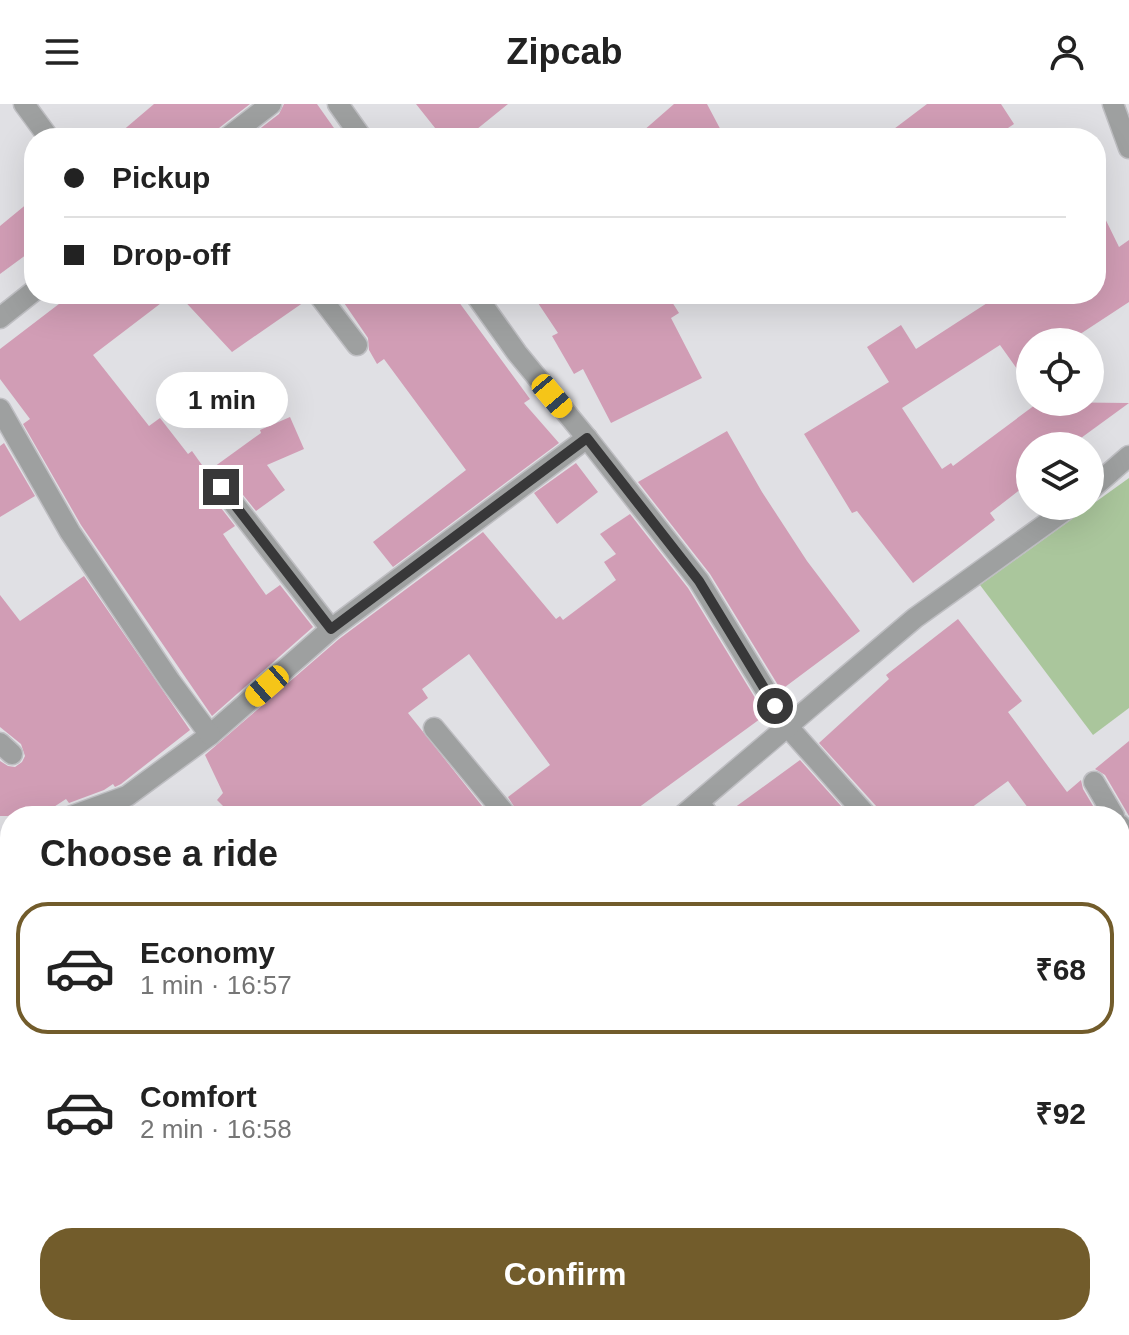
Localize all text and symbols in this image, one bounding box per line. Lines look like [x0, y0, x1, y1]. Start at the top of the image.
icon: menu [40, 30, 84, 74]
icon: person [1045, 30, 1089, 74]
text: Zipcab [506, 31, 623, 72]
text: Pickup [112, 161, 210, 194]
text: Drop-off [112, 238, 230, 271]
map controls [1016, 328, 1104, 520]
button: locate [1016, 328, 1104, 416]
car [527, 370, 577, 422]
callout: 1 min [155, 371, 287, 427]
text: 1 min [188, 385, 256, 415]
button: layers [1016, 432, 1104, 520]
route end [203, 469, 239, 505]
car [241, 661, 293, 711]
route start [757, 688, 793, 724]
text: Choose a ride [40, 833, 278, 874]
icon: car [44, 932, 116, 1004]
text: Economy [140, 936, 275, 969]
text: ₹68 [1035, 953, 1086, 986]
text: 1 min · 16:57 [140, 970, 292, 1000]
icon: car [44, 1076, 116, 1148]
text: Comfort [140, 1080, 257, 1113]
text: ₹92 [1035, 1097, 1086, 1130]
text: 2 min · 16:58 [140, 1114, 292, 1144]
button: Confirm [40, 1228, 1090, 1320]

